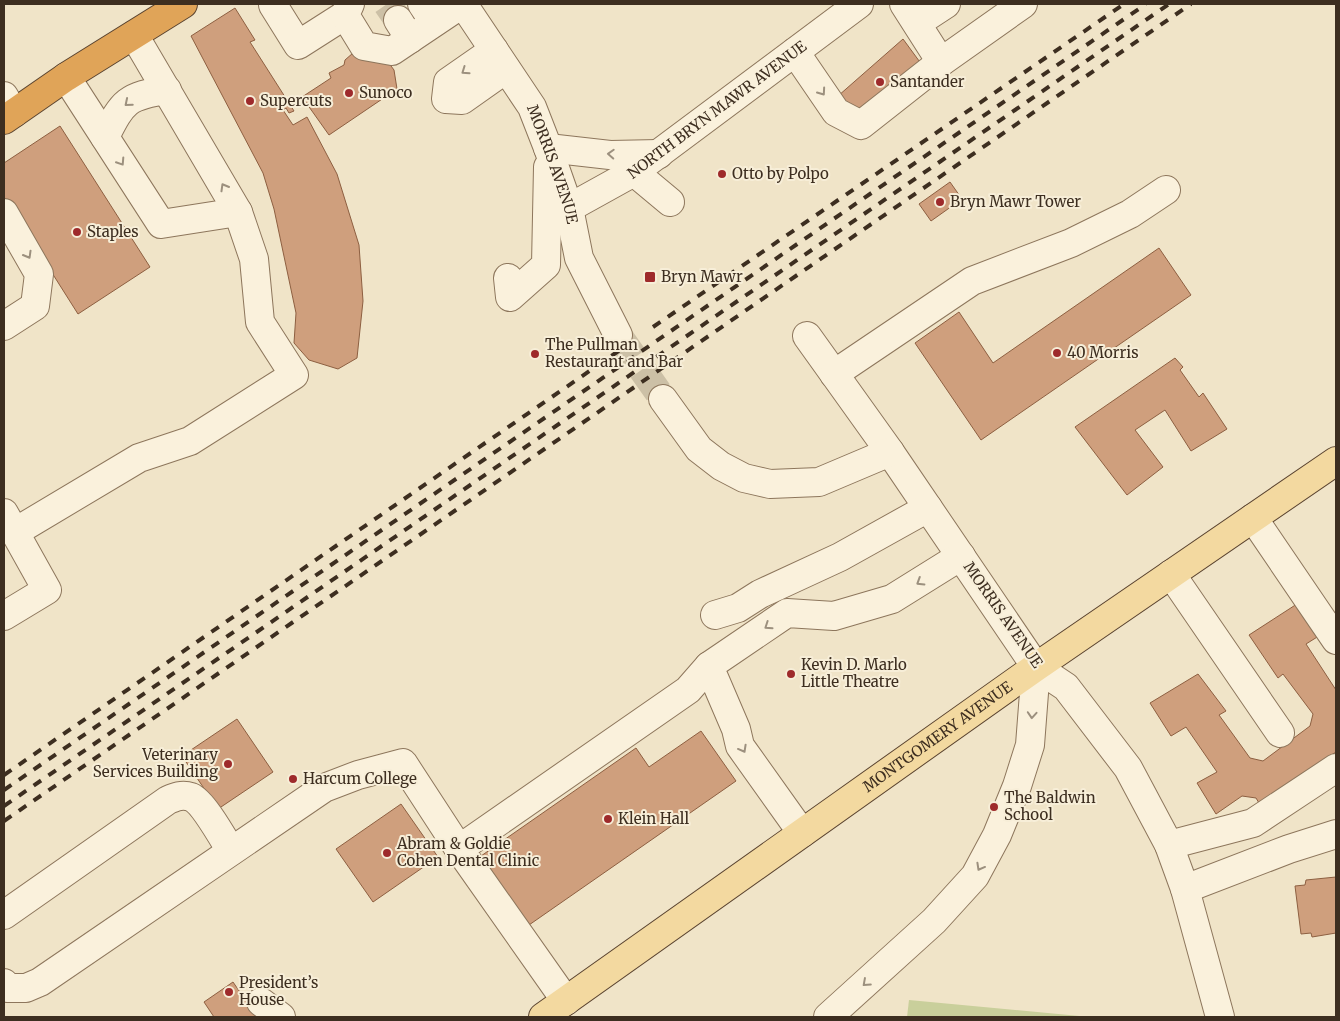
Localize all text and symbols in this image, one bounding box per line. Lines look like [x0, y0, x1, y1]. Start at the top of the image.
street label: NORTH BRYN MAWR AVENUE [623, 36, 811, 183]
one-way arrow [461, 65, 470, 74]
place label: Santander [890, 72, 965, 91]
marker: Santander [874, 76, 886, 88]
place label: Sunoco [359, 83, 413, 102]
one-way arrow [816, 86, 825, 96]
marker: Sunoco [343, 87, 355, 99]
place label: Supercuts [260, 91, 332, 110]
marker: Supercuts [244, 95, 256, 107]
one-way arrow [125, 98, 134, 107]
street label: MORRIS AVENUE [523, 102, 582, 226]
one-way arrow [606, 149, 614, 160]
one-way arrow [115, 157, 125, 166]
place label: Otto by Polpo [732, 164, 829, 183]
marker: Otto by Polpo [716, 168, 728, 180]
one-way arrow [220, 183, 230, 192]
place label: Bryn Mawr Tower [950, 192, 1081, 211]
marker: Bryn Mawr Tower [934, 196, 946, 208]
place label: Staples [87, 222, 139, 241]
marker: Staples [71, 226, 83, 238]
one-way arrow [22, 250, 32, 259]
place label: Bryn Mawr [661, 267, 743, 286]
marker: Bryn Mawr [643, 270, 657, 284]
place label: The Pullman Restaurant and Bar [545, 335, 684, 371]
place label: 40 Morris [1067, 343, 1139, 362]
marker: 40 Morris [1051, 347, 1063, 359]
marker: The Pullman Restaurant and Bar [529, 348, 541, 360]
street label: MORRIS AVENUE [960, 558, 1047, 672]
one-way arrow [916, 576, 925, 586]
one-way arrow [765, 620, 774, 629]
place label: Kevin D. Marlo Little Theatre [801, 655, 907, 691]
marker: Kevin D. Marlo Little Theatre [785, 668, 797, 680]
street label: MONTGOMERY AVENUE [859, 677, 1016, 796]
one-way arrow [1027, 711, 1038, 719]
one-way arrow [737, 744, 747, 753]
place label: Veterinary Services Building [93, 745, 218, 781]
marker: Veterinary Services Building [222, 758, 234, 770]
place label: Harcum College [303, 769, 417, 788]
marker: Harcum College [287, 773, 299, 785]
place label: The Baldwin School [1004, 788, 1096, 824]
marker: The Baldwin School [988, 801, 1000, 813]
place label: Klein Hall [618, 809, 690, 828]
marker: Klein Hall [602, 813, 614, 825]
place label: Abram & Goldie Cohen Dental Clinic [396, 834, 540, 870]
marker: Abram & Goldie Cohen Dental Clinic [381, 847, 393, 859]
one-way arrow [976, 862, 986, 871]
place label: President’s House [239, 973, 318, 1009]
one-way arrow [863, 977, 872, 986]
marker: President’s House [223, 986, 235, 998]

